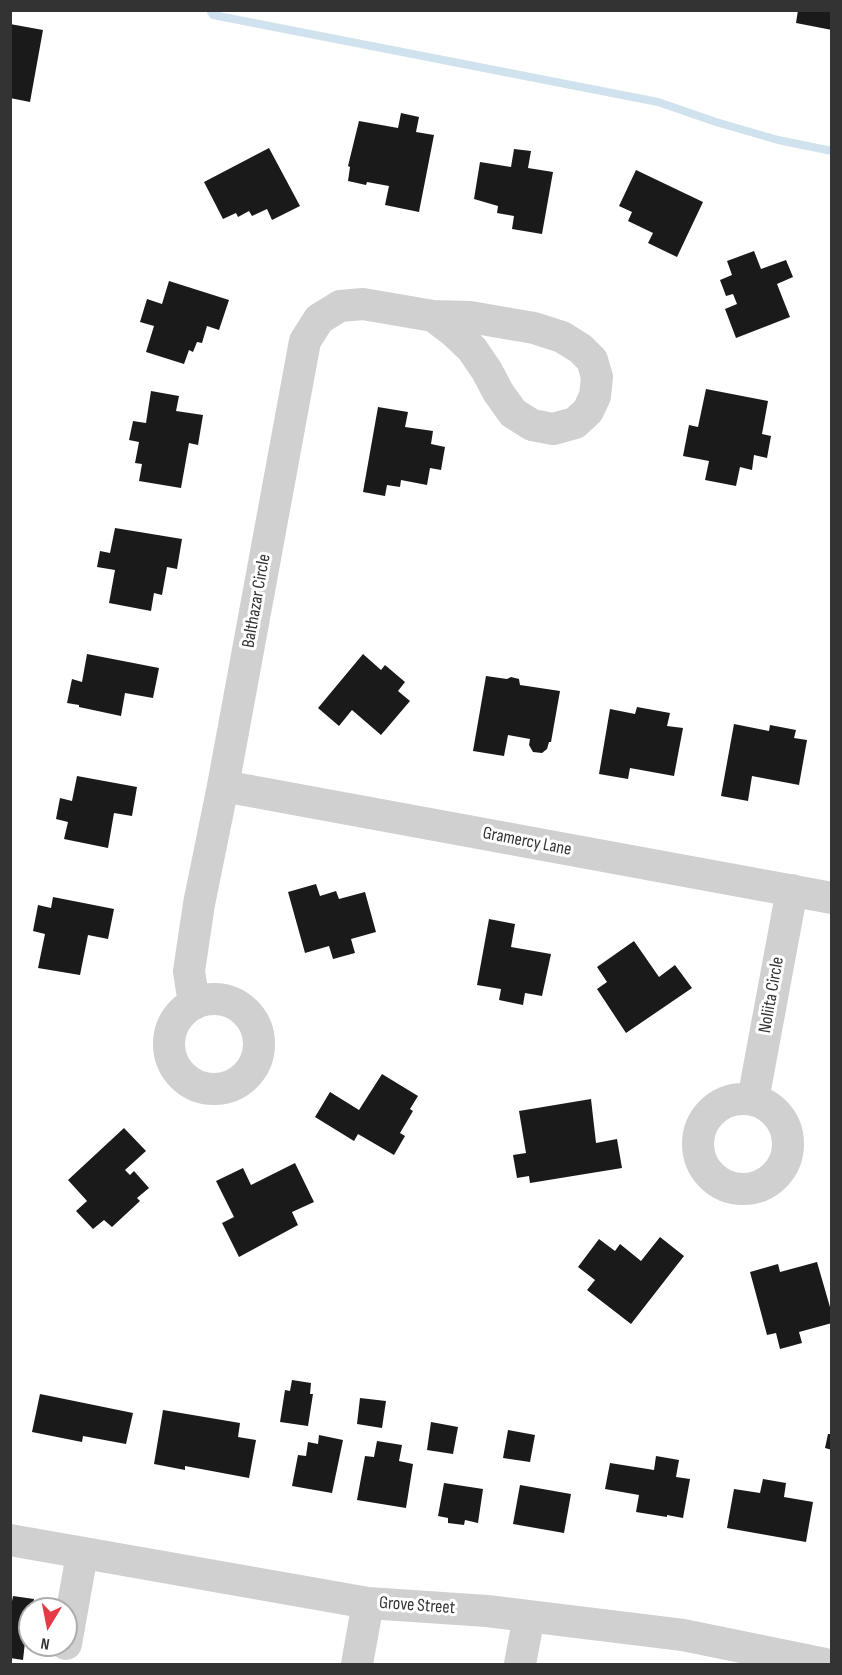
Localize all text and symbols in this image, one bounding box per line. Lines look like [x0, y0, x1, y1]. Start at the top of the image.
street label: Balthazar Circle [238, 553, 276, 649]
street label: Gramercy Lane [481, 823, 573, 861]
street label: Noliita Circle [755, 955, 789, 1035]
street label: Grove Street [378, 1593, 456, 1619]
north arrow [18, 1597, 78, 1657]
text: N [39, 1633, 51, 1653]

